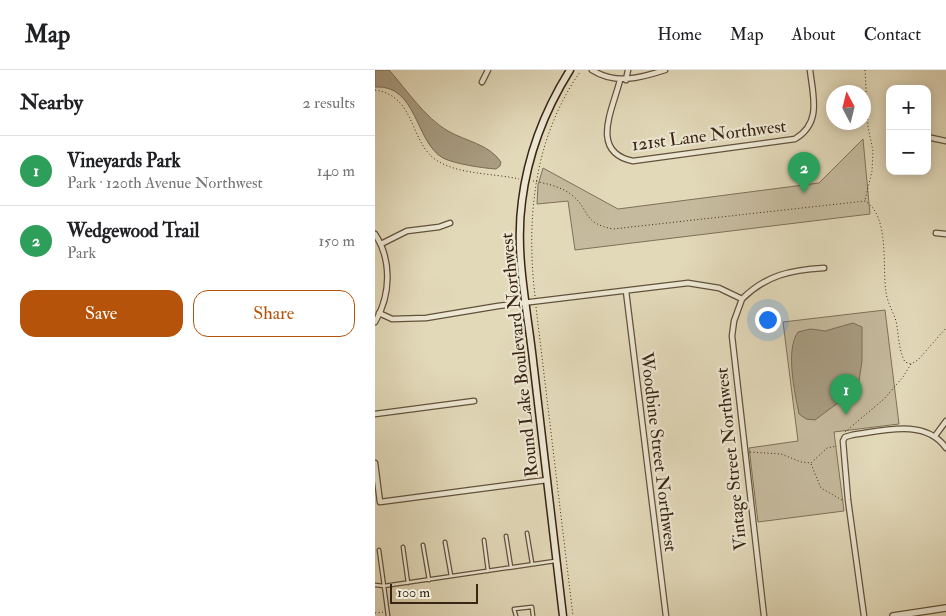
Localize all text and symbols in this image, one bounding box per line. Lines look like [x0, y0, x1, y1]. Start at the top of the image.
text: Map [25, 19, 70, 50]
text: Home [657, 23, 702, 46]
text: Map [730, 23, 764, 46]
text: About [792, 23, 836, 46]
text: Contact [864, 23, 921, 46]
north arrow [826, 85, 871, 130]
map controls [886, 85, 931, 175]
button: + [886, 85, 931, 130]
text: Nearby [20, 89, 83, 116]
text: 2 results [302, 93, 355, 113]
street label: 121st Lane Northwest [631, 115, 788, 156]
button: − [886, 130, 931, 175]
text: Vineyards Park [67, 149, 181, 173]
pin: 2 [788, 152, 820, 193]
text: 1 [33, 161, 39, 181]
text: 140 m [317, 161, 355, 181]
text: Park · 120th Avenue Northwest [67, 173, 263, 193]
text: Wedgewood Trail [67, 219, 199, 243]
text: 2 [32, 231, 40, 251]
text: 150 m [318, 231, 355, 251]
street label: Round Lake Boulevard Northwest [495, 232, 544, 478]
text: Park [67, 243, 96, 263]
button: Save [20, 290, 183, 337]
button: Share [193, 290, 355, 337]
your location [755, 307, 781, 333]
street label: Woodbine Street Northwest [635, 350, 682, 553]
street label: Vintage Street Northwest [710, 366, 753, 552]
pin: 1 [830, 374, 862, 415]
scale bar [390, 581, 477, 604]
text: 100 m [397, 584, 430, 601]

